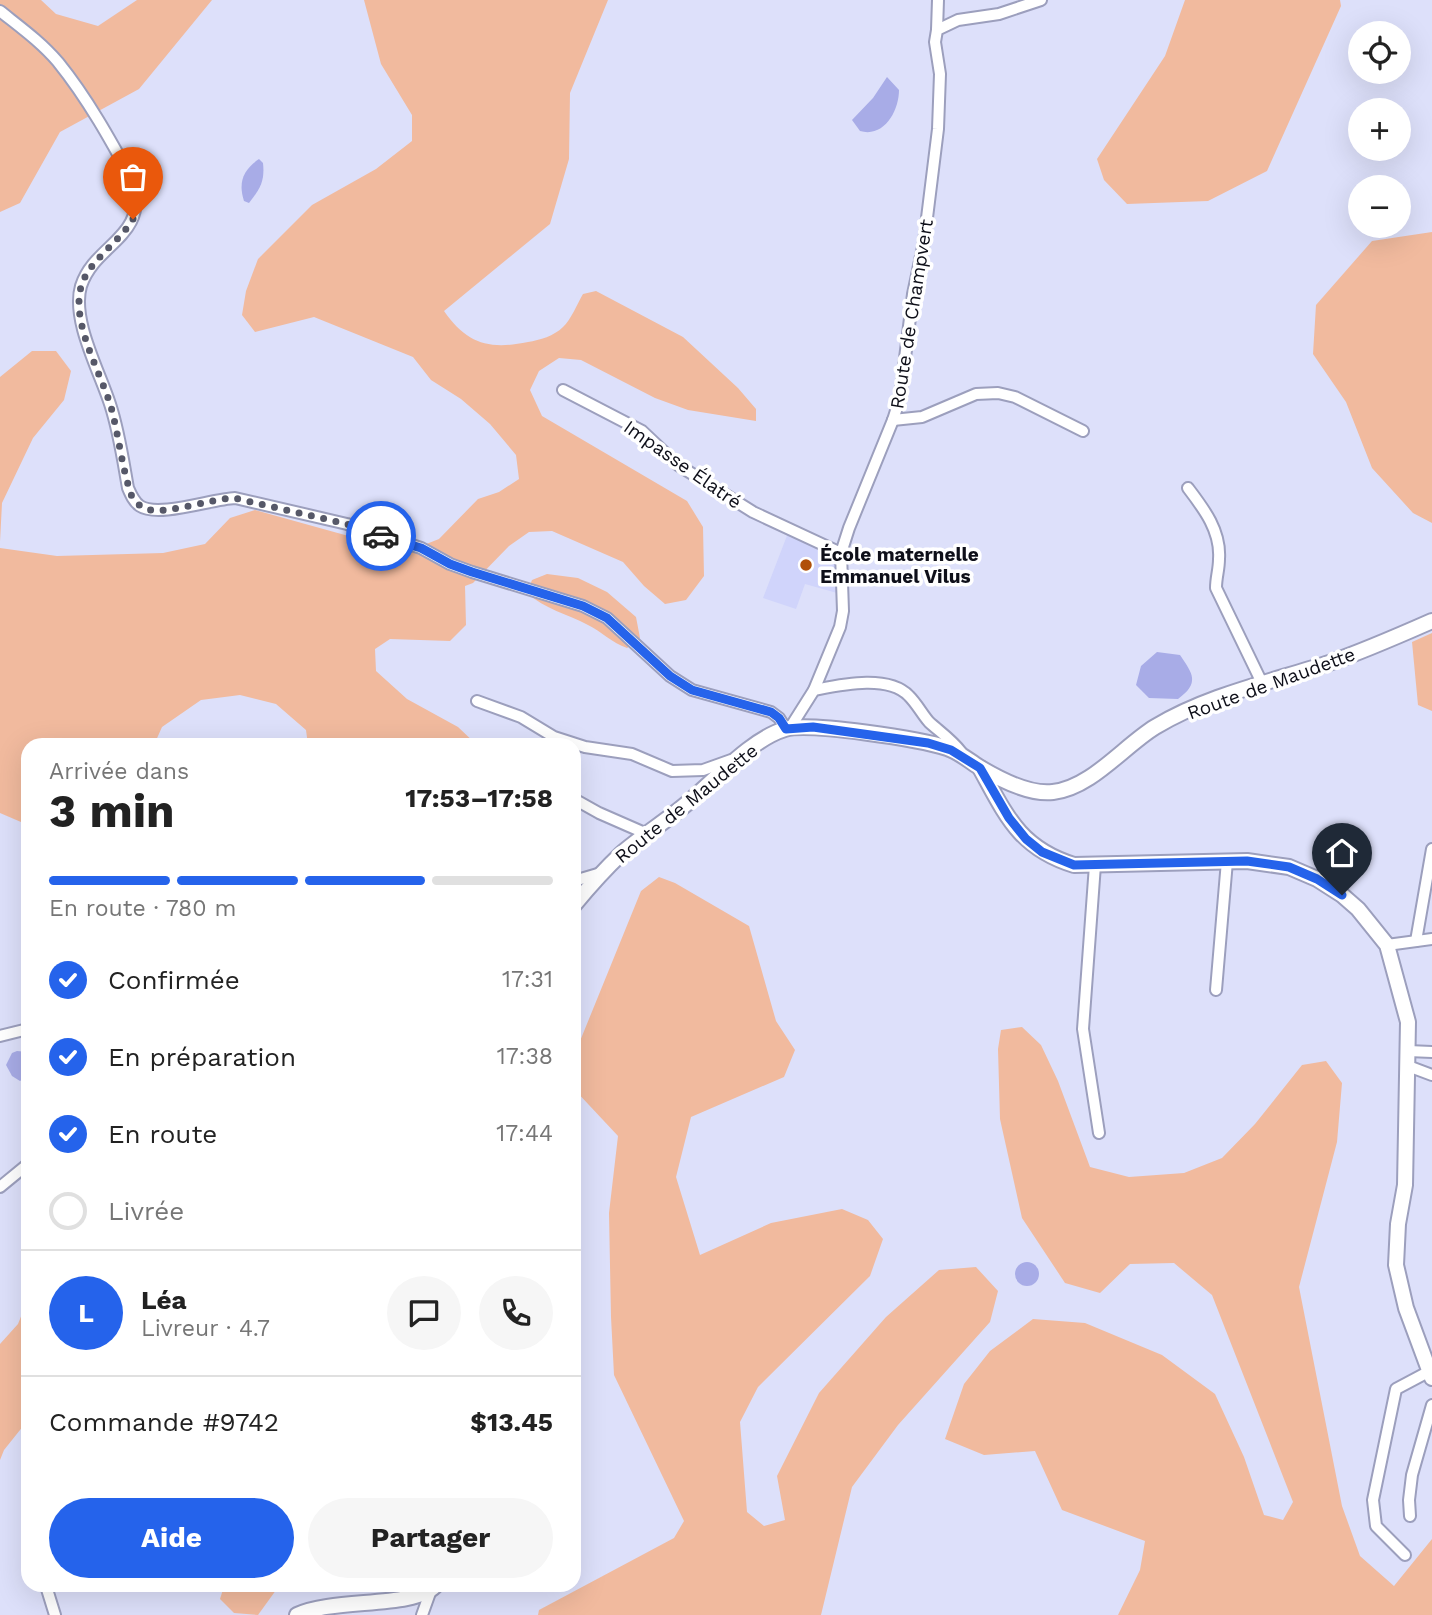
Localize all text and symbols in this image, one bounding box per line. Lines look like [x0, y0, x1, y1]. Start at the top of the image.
map controls [1348, 21, 1411, 238]
button: locate [1348, 21, 1411, 84]
button: + [1348, 98, 1411, 161]
pin [103, 147, 163, 219]
icon: bag [114, 158, 152, 196]
button: − [1348, 175, 1411, 238]
street label: Route de Champvert [885, 218, 938, 411]
street label: Impasse Élatré [619, 415, 746, 514]
courier [346, 501, 416, 571]
icon: car [362, 517, 400, 555]
place label: École maternelle Emmanuel Vilus [820, 543, 979, 588]
marker: École maternelle Emmanuel Vilus [798, 557, 814, 573]
street label: Route de Maudette [1184, 642, 1358, 725]
street label: Route de Maudette [610, 739, 762, 868]
text: Arrivée dans [49, 758, 189, 785]
text: 17:53–17:58 [405, 783, 553, 813]
text: 3 min [49, 784, 175, 838]
pin [1312, 823, 1372, 895]
icon: home [1323, 834, 1361, 872]
text: En route · 780 m [49, 895, 236, 922]
icon: check [49, 961, 87, 999]
text: Confirmée [108, 965, 240, 995]
text: 17:31 [502, 966, 553, 993]
icon: check [49, 1038, 87, 1076]
text: En préparation [108, 1042, 296, 1072]
text: 17:38 [497, 1043, 553, 1070]
icon: check [49, 1115, 87, 1153]
text: En route [108, 1119, 217, 1149]
text: 17:44 [496, 1120, 553, 1147]
text: Livrée [108, 1196, 184, 1226]
button: chat [387, 1276, 461, 1350]
button: phone [479, 1276, 553, 1350]
text: Léa [141, 1285, 187, 1315]
text: L [78, 1298, 94, 1328]
text: Livreur · 4.7 [141, 1315, 270, 1342]
text: Commande #9742 [49, 1407, 279, 1437]
text: $13.45 [470, 1407, 553, 1437]
button: Aide [49, 1498, 294, 1578]
button: Partager [308, 1498, 553, 1578]

